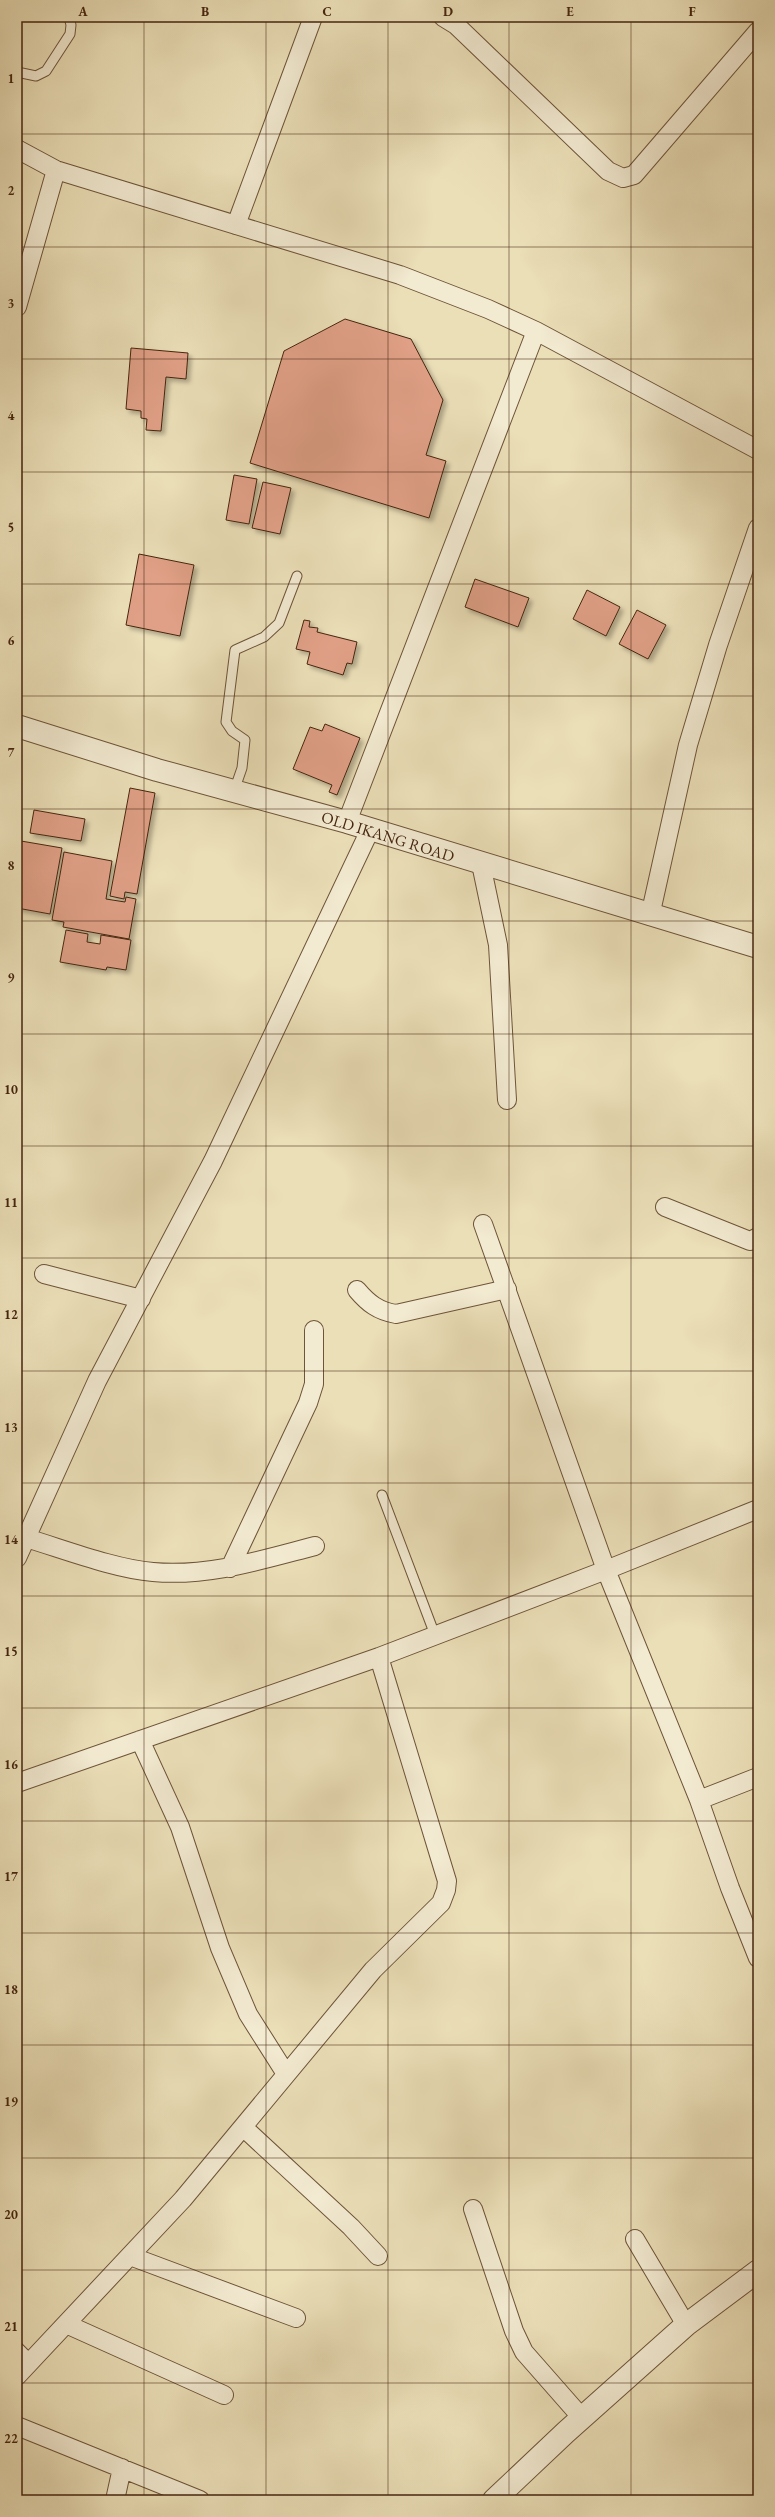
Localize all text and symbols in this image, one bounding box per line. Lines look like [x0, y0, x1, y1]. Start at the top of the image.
text: A [77, 3, 88, 20]
text: B [201, 3, 209, 20]
text: C [322, 3, 332, 20]
text: D [443, 3, 453, 20]
text: E [566, 3, 574, 20]
text: F [688, 3, 696, 20]
text: 1 [8, 70, 15, 87]
text: 2 [8, 182, 15, 199]
text: 3 [8, 295, 15, 312]
text: 4 [8, 407, 15, 424]
text: 5 [8, 519, 14, 536]
text: 6 [8, 632, 15, 649]
text: 7 [8, 744, 15, 761]
street label: OLD IKANG ROAD [319, 806, 457, 867]
text: 8 [8, 857, 15, 874]
text: 9 [8, 969, 15, 986]
text: 10 [4, 1081, 18, 1098]
text: 11 [4, 1194, 18, 1211]
text: 12 [4, 1306, 18, 1323]
text: 13 [4, 1419, 18, 1436]
text: 14 [4, 1531, 18, 1548]
text: 15 [4, 1643, 18, 1660]
text: 16 [4, 1756, 18, 1773]
text: 17 [4, 1868, 18, 1885]
text: 18 [4, 1981, 18, 1998]
text: 19 [4, 2093, 18, 2110]
text: 20 [4, 2206, 18, 2223]
text: 21 [4, 2318, 18, 2335]
text: 22 [4, 2430, 18, 2447]

